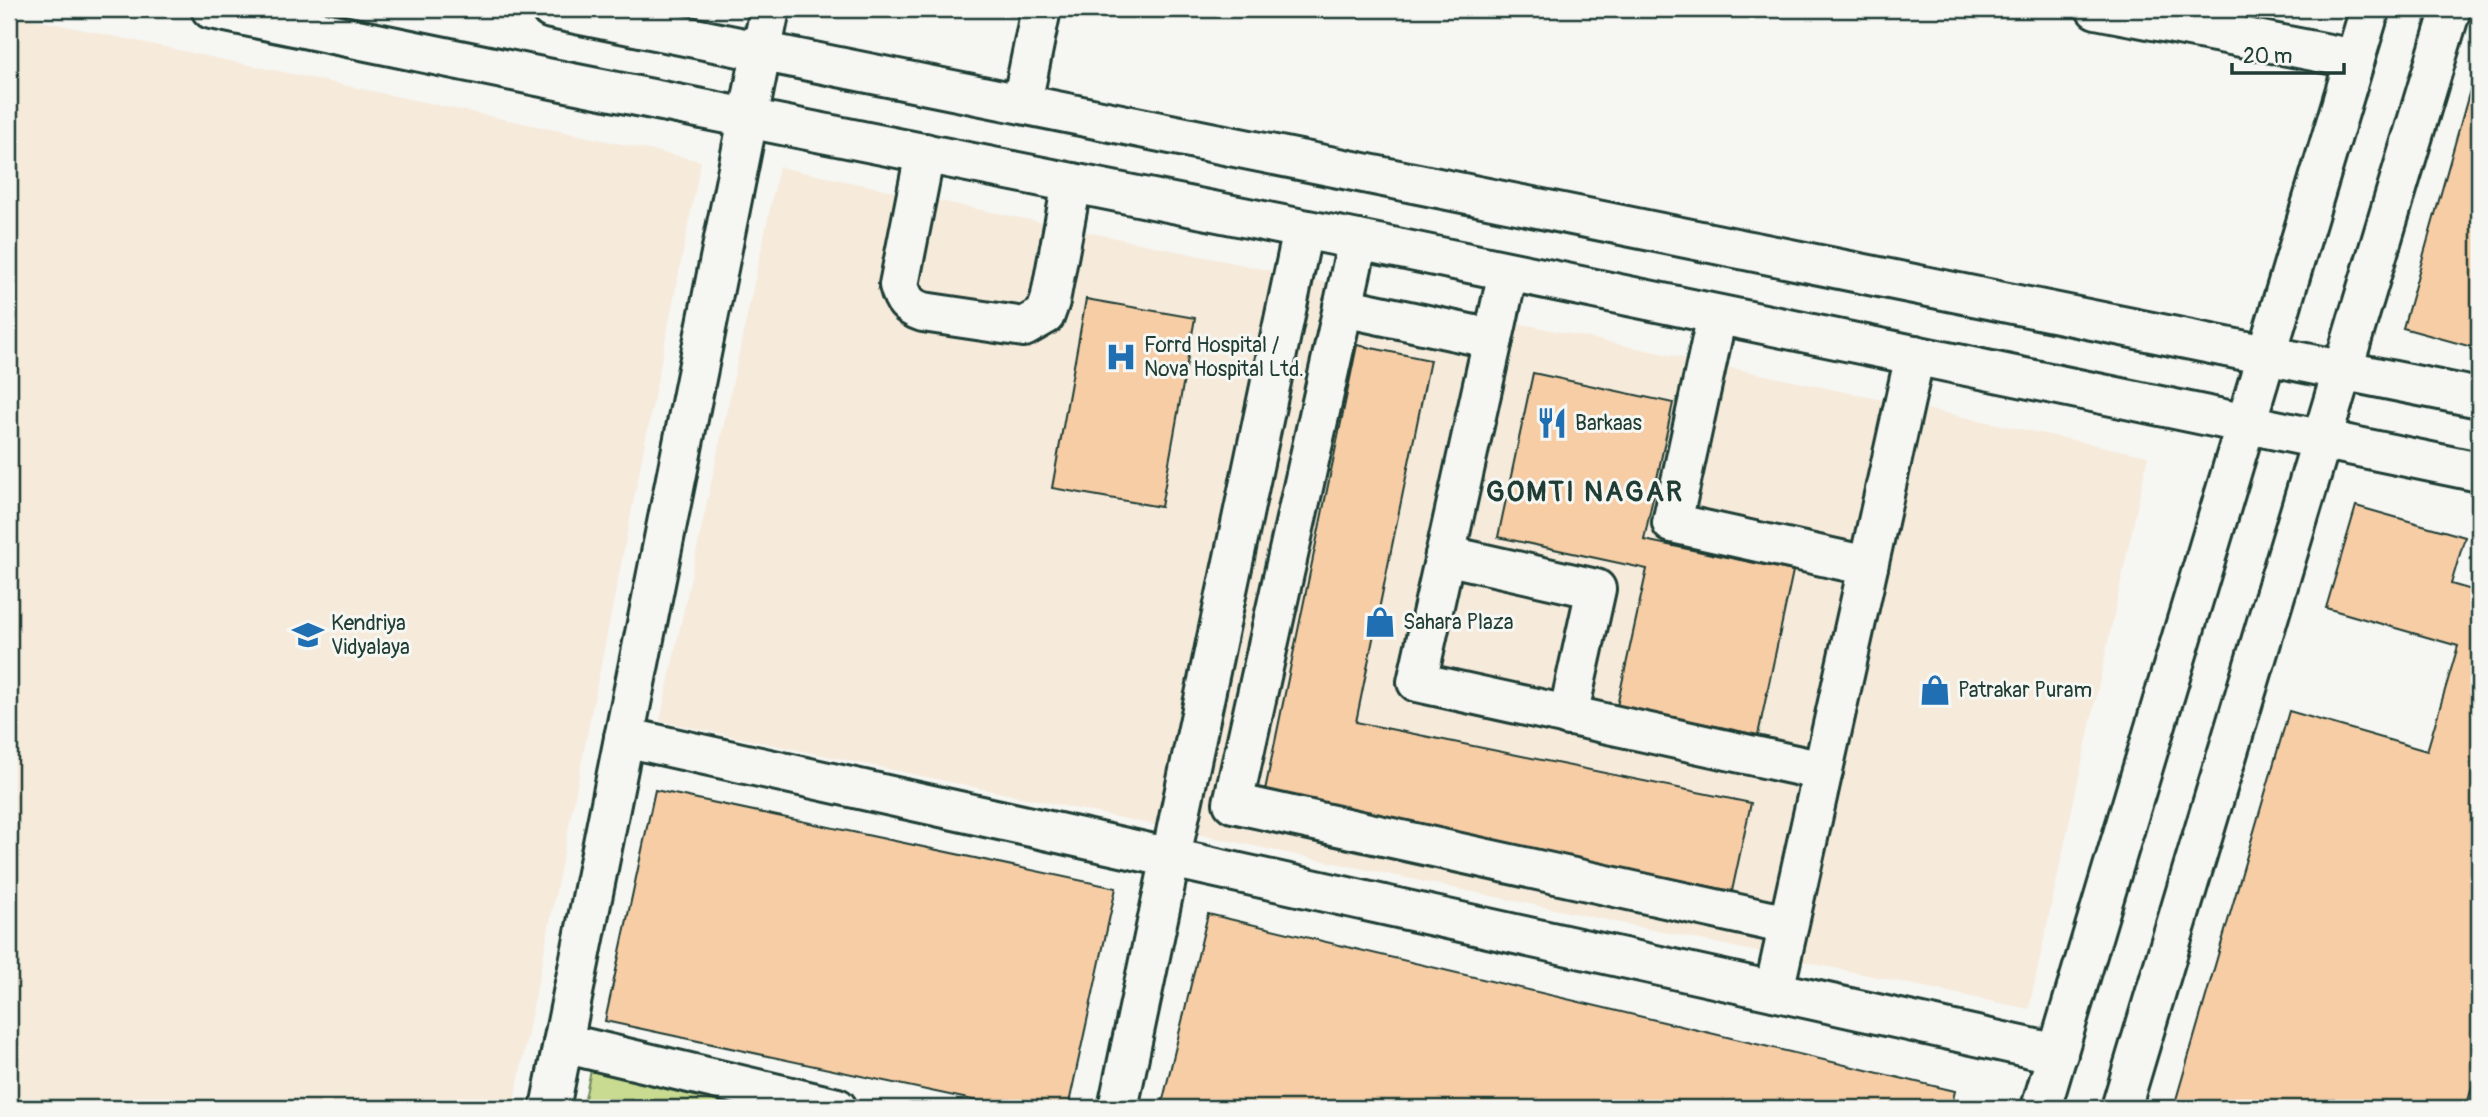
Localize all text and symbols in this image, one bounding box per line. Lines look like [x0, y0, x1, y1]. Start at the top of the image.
scale bar [2232, 32, 2344, 76]
text: 20 m [2243, 43, 2292, 70]
place label: Forrd Hospital / Nova Hospital Ltd. [1144, 332, 1304, 383]
hospital icon: Forrd Hospital / Nova Hospital Ltd. [1104, 340, 1138, 374]
restaurant icon: Barkaas [1535, 406, 1569, 440]
place label: Barkaas [1575, 410, 1642, 437]
district label: GOMTI NAGAR [1486, 475, 1684, 510]
shop icon: Sahara Plaza [1363, 605, 1397, 639]
place label: Sahara Plaza [1403, 609, 1514, 636]
place label: Kendriya Vidyalaya [331, 610, 410, 661]
school or university icon: Kendriya Vidyalaya [291, 618, 325, 652]
shop icon: Patrakar Puram [1918, 673, 1952, 707]
place label: Patrakar Puram [1958, 677, 2092, 704]

